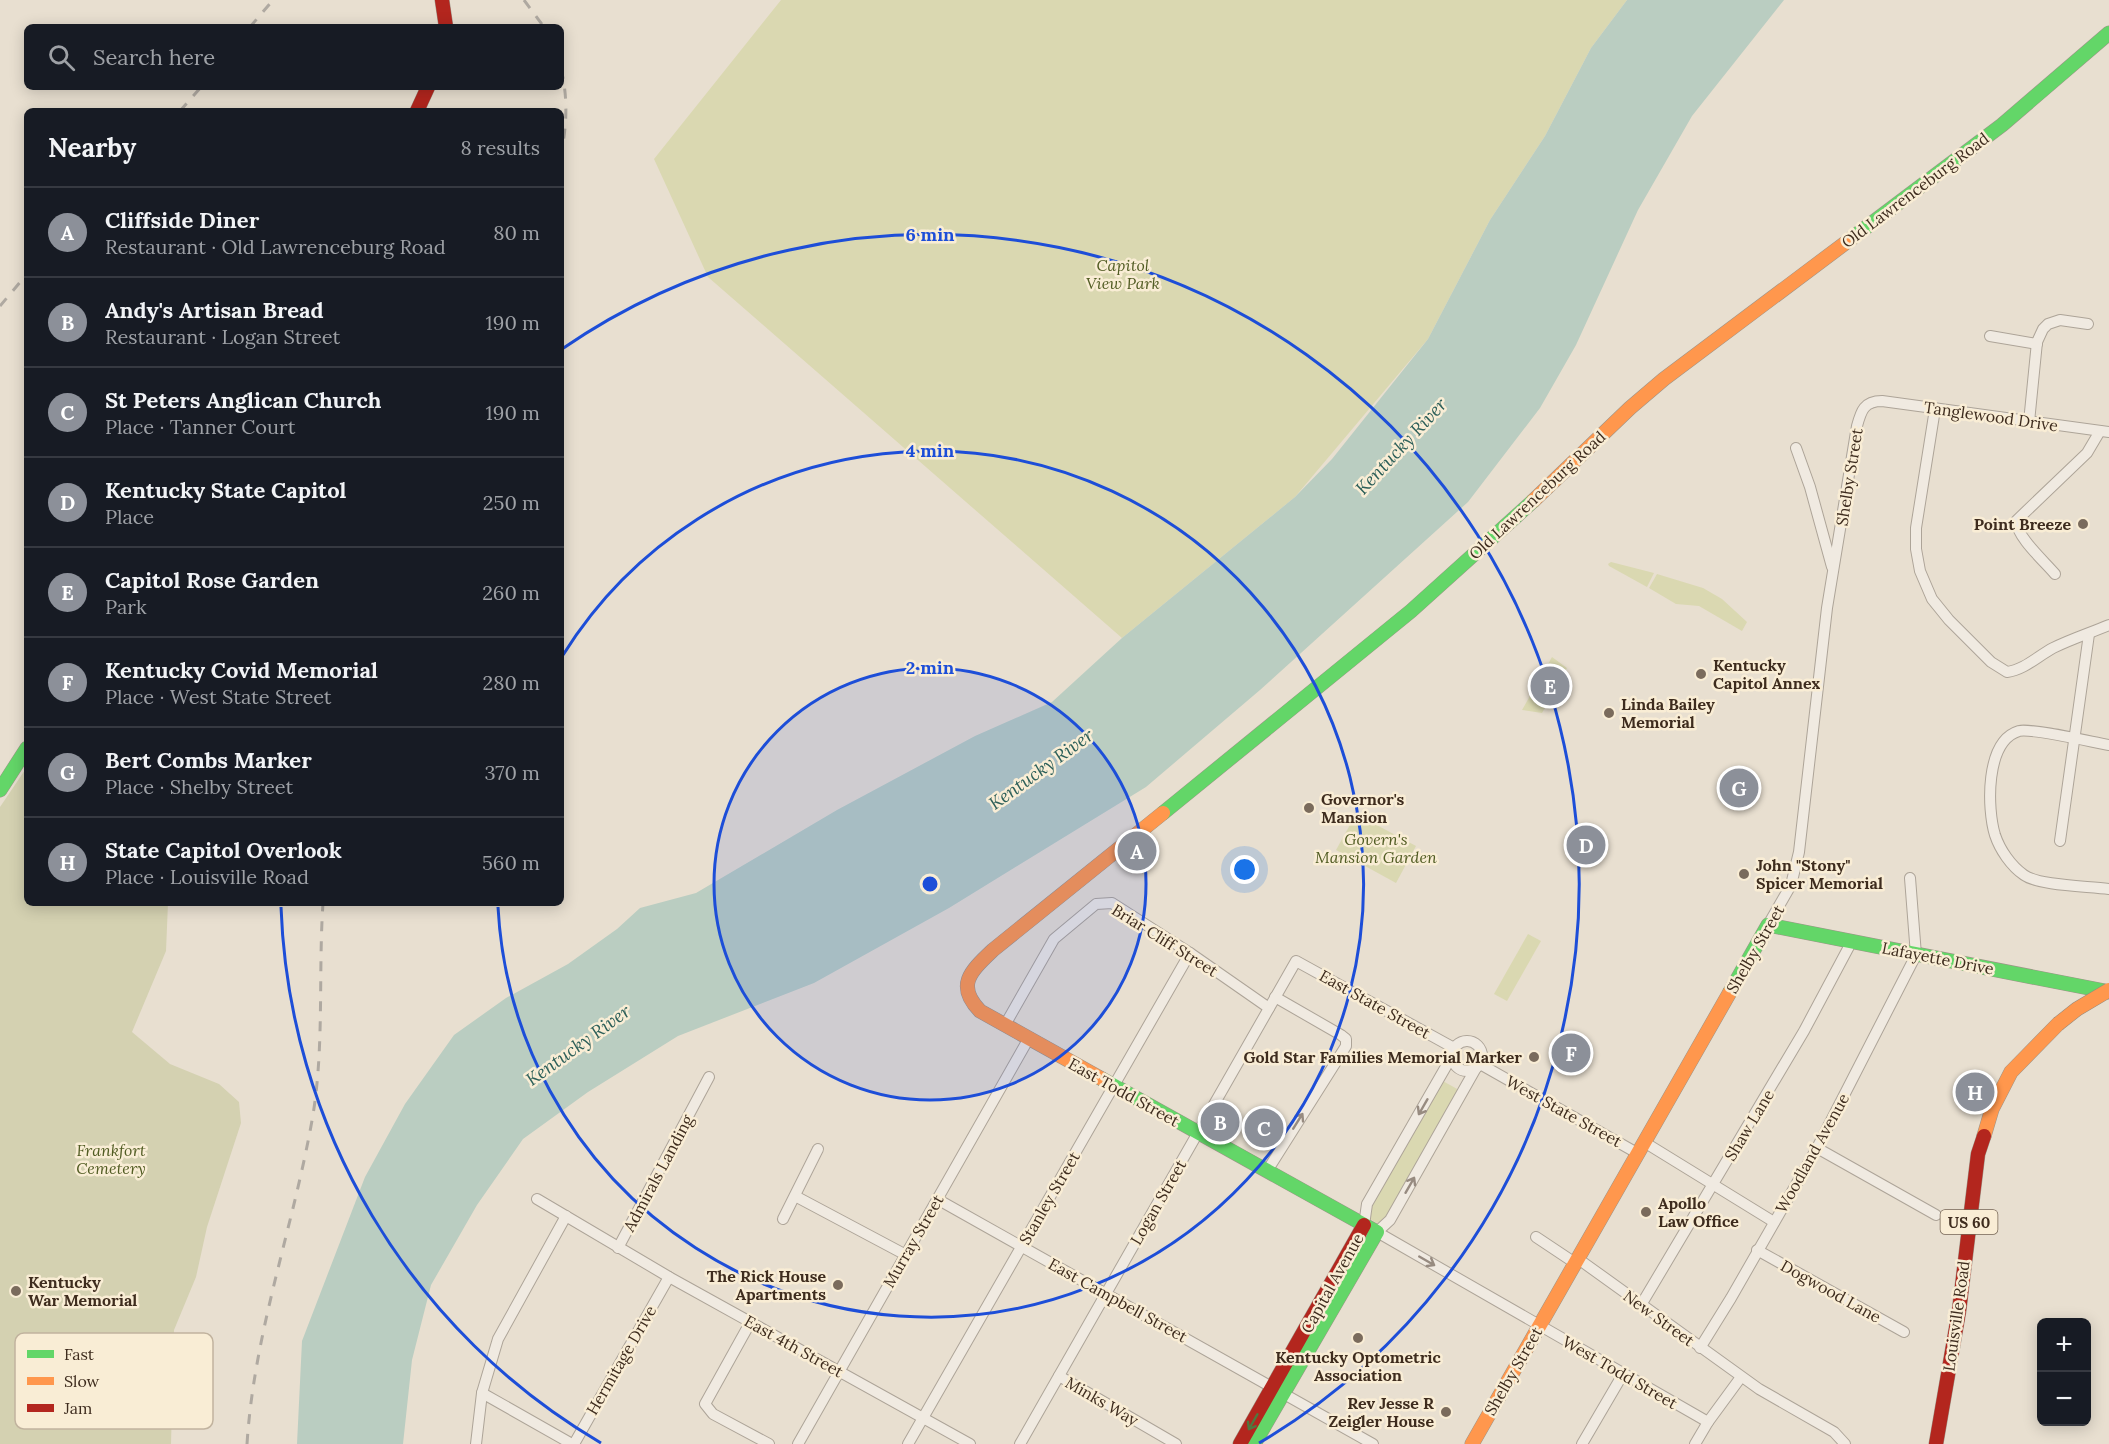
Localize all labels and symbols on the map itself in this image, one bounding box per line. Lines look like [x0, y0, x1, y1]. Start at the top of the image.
street label: Old Lawrenceburg Road [1837, 128, 1993, 252]
text: 6 min [905, 223, 955, 246]
park label: Capitol View Park [1086, 255, 1160, 293]
water label: Kentucky River [1350, 392, 1452, 499]
street label: Tanglewood Drive [1923, 397, 2060, 435]
street label: Old Lawrenceburg Road [1465, 426, 1610, 564]
street label: Shelby Street [1831, 426, 1867, 527]
text: 4 min [906, 439, 955, 462]
place label: Point Breeze [1974, 514, 2071, 534]
marker: Point Breeze [2076, 517, 2090, 531]
place label: Kentucky Capitol Annex [1713, 655, 1821, 693]
text: 2 min [906, 656, 955, 679]
pin: E [1530, 664, 1570, 708]
marker: Kentucky Capitol Annex [1694, 667, 1708, 681]
place label: Linda Bailey Memorial [1621, 694, 1715, 732]
marker: Linda Bailey Memorial [1602, 706, 1616, 720]
water label: Kentucky River [984, 723, 1098, 815]
pin: G [1720, 766, 1758, 810]
place label: Governor's Mansion [1321, 789, 1404, 827]
marker: Governor's Mansion [1302, 801, 1316, 815]
pin: D [1566, 822, 1606, 868]
pin: A [1118, 828, 1156, 874]
park label: Govern's Mansion Garden [1315, 829, 1437, 867]
your location [1230, 855, 1259, 884]
place label: John "Stony" Spicer Memorial [1756, 855, 1883, 893]
marker: John "Stony" Spicer Memorial [1737, 867, 1751, 881]
centre of rings [920, 874, 940, 894]
street label: Briar Cliff Street [1108, 899, 1222, 981]
street label: Shelby Street [1722, 900, 1789, 997]
street label: Lafayette Drive [1880, 937, 1996, 979]
street label: East State Street [1316, 965, 1435, 1043]
water label: Kentucky River [521, 999, 635, 1091]
pin: F [1552, 1030, 1590, 1076]
place label: Gold Star Families Memorial Marker [1243, 1047, 1522, 1067]
marker: Gold Star Families Memorial Marker [1527, 1050, 1541, 1064]
street label: East Todd Street [1065, 1053, 1184, 1131]
pin: H [1956, 1070, 1994, 1114]
street label: West State Street [1502, 1071, 1626, 1152]
street label: Shaw Lane [1720, 1085, 1778, 1164]
street label: Woodland Avenue [1771, 1089, 1853, 1216]
one-way arrow [1417, 1098, 1429, 1115]
pin: B [1200, 1100, 1240, 1144]
pin: C [1244, 1106, 1284, 1150]
street label: Admirals Landing [618, 1110, 698, 1236]
one-way arrow [1293, 1113, 1305, 1130]
park label: Frankfort Cemetery [76, 1140, 146, 1178]
street label: Stanley Street [1014, 1147, 1084, 1248]
street label: Logan Street [1126, 1155, 1191, 1248]
one-way arrow [1405, 1176, 1416, 1194]
street label: Murray Street [878, 1190, 948, 1291]
place label: Apollo Law Office [1658, 1193, 1739, 1231]
marker: Apollo Law Office [1639, 1205, 1653, 1219]
road number: US 60 [1940, 1210, 1998, 1234]
street label: Capital Avenue [1296, 1229, 1368, 1336]
street label: East Campbell Street [1045, 1254, 1192, 1347]
one-way arrow [1418, 1255, 1435, 1267]
street label: Dogwood Lane [1777, 1255, 1885, 1327]
street label: Louisville Road [1938, 1259, 1974, 1373]
place label: The Rick House Apartments [707, 1266, 826, 1304]
place label: Kentucky War Memorial [28, 1272, 137, 1310]
marker: The Rick House Apartments [831, 1278, 845, 1292]
marker: Kentucky War Memorial [9, 1284, 23, 1298]
street label: New Street [1620, 1286, 1699, 1351]
street label: Hermitage Drive [582, 1302, 661, 1418]
street label: East 4th Street [741, 1311, 848, 1382]
street label: Shelby Street [1480, 1322, 1547, 1419]
marker: Kentucky Optometric Association [1351, 1331, 1365, 1345]
street label: West Todd Street [1559, 1331, 1682, 1413]
legend [15, 1333, 213, 1429]
text: Fast [64, 1344, 95, 1364]
place label: Kentucky Optometric Association [1275, 1347, 1442, 1385]
text: Slow [64, 1371, 100, 1391]
street label: Minks Way [1062, 1372, 1143, 1430]
place label: Rev Jesse R Zeigler House [1328, 1393, 1434, 1431]
text: Jam [63, 1398, 92, 1418]
marker: Rev Jesse R Zeigler House [1439, 1405, 1453, 1419]
one-way arrow [1246, 1414, 1258, 1431]

